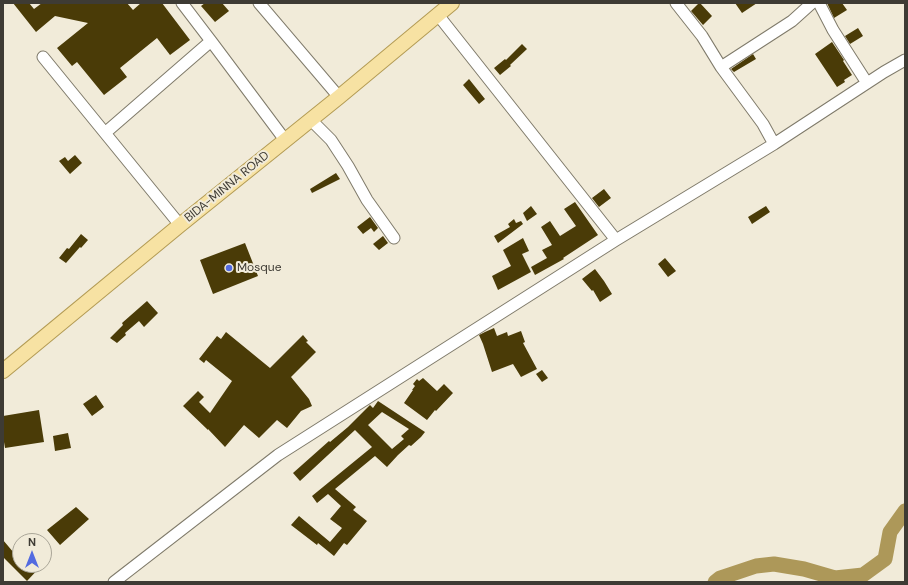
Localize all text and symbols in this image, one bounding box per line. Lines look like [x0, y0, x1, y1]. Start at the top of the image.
street label: BIDA-MINNA ROAD [182, 149, 272, 225]
place label: Mosque [237, 261, 281, 275]
marker: Mosque [224, 263, 234, 273]
north arrow [12, 533, 52, 573]
text: N [28, 535, 36, 549]

